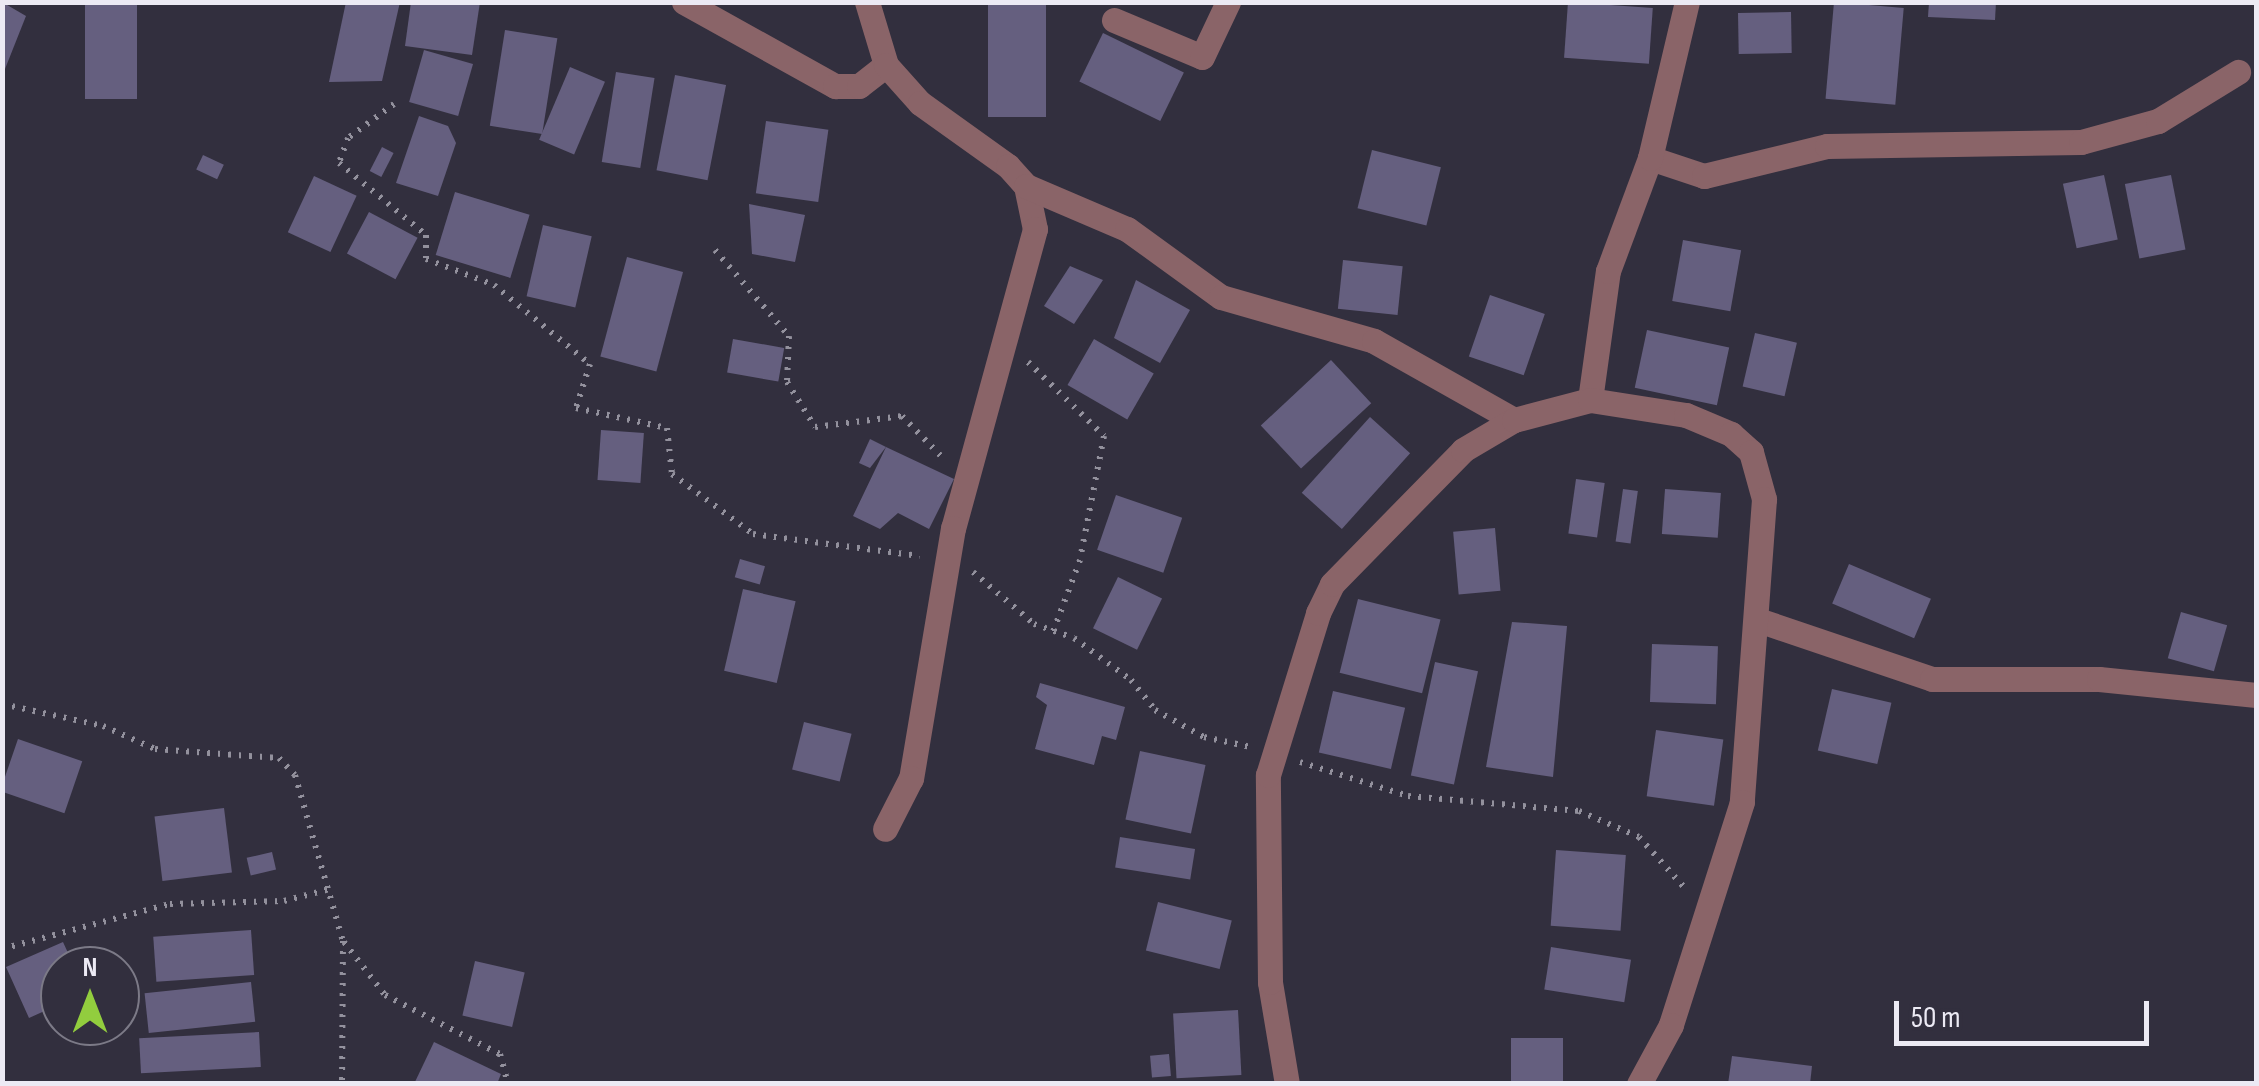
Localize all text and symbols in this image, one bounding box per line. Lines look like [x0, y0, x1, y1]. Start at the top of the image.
north arrow [40, 946, 140, 1046]
text: N [83, 951, 97, 984]
scale bar [1899, 981, 2154, 1043]
text: 50 m [1911, 1000, 1960, 1036]

